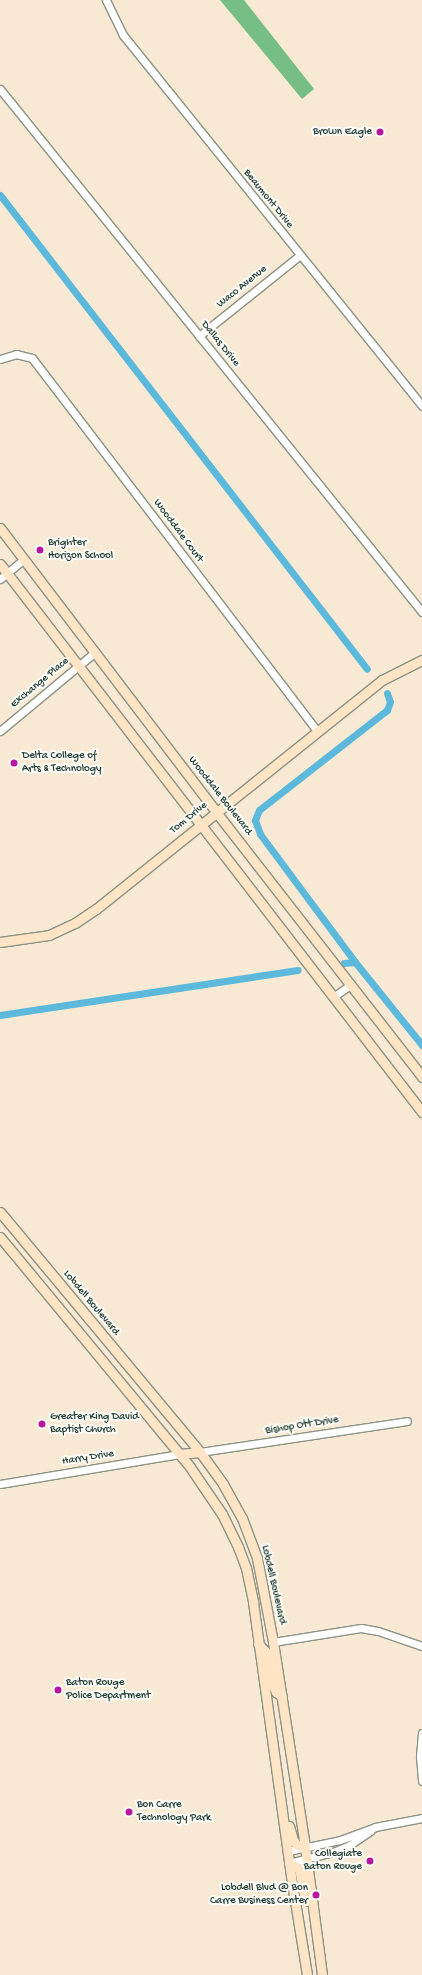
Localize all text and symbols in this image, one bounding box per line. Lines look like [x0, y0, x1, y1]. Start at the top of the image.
place label: Brown Eagle [313, 125, 372, 139]
marker: Brown Eagle [375, 127, 385, 137]
street label: Beaumont Drive [240, 167, 296, 231]
street label: Waco Avenue [214, 263, 270, 311]
street label: Dallas Drive [198, 319, 242, 369]
street label: Wooddale Court [150, 497, 206, 565]
place label: Brighter Horizon School [48, 537, 113, 563]
marker: Brighter Horizon School [35, 545, 45, 555]
street label: Exchange Place [8, 655, 72, 711]
place label: Delta College of Arts & Technology [22, 750, 101, 776]
street label: Wooddale Boulevard [185, 754, 255, 838]
marker: Delta College of Arts & Technology [9, 758, 19, 768]
street label: Tom Drive [168, 799, 210, 837]
street label: Lobdell Boulevard [60, 1268, 122, 1338]
place label: Greater King David Baptist Church [50, 1411, 139, 1437]
street label: Bishop Ott Drive [264, 1414, 340, 1438]
marker: Greater King David Baptist Church [37, 1419, 47, 1429]
street label: Harry Drive [61, 1447, 115, 1469]
street label: Lobdell Boulevard [257, 1544, 289, 1626]
place label: Baton Rouge Police Department [66, 1677, 151, 1703]
marker: Baton Rouge Police Department [53, 1685, 63, 1695]
place label: Bon Carre Technology Park [137, 1799, 211, 1825]
marker: Bon Carre Technology Park [124, 1807, 134, 1817]
place label: Collegiate Baton Rouge [304, 1848, 362, 1874]
marker: Collegiate Baton Rouge [365, 1856, 375, 1866]
place label: Lobdell Blvd @ Bon Carre Business Center [210, 1882, 308, 1908]
marker: Lobdell Blvd @ Bon Carre Business Center [311, 1890, 321, 1900]

